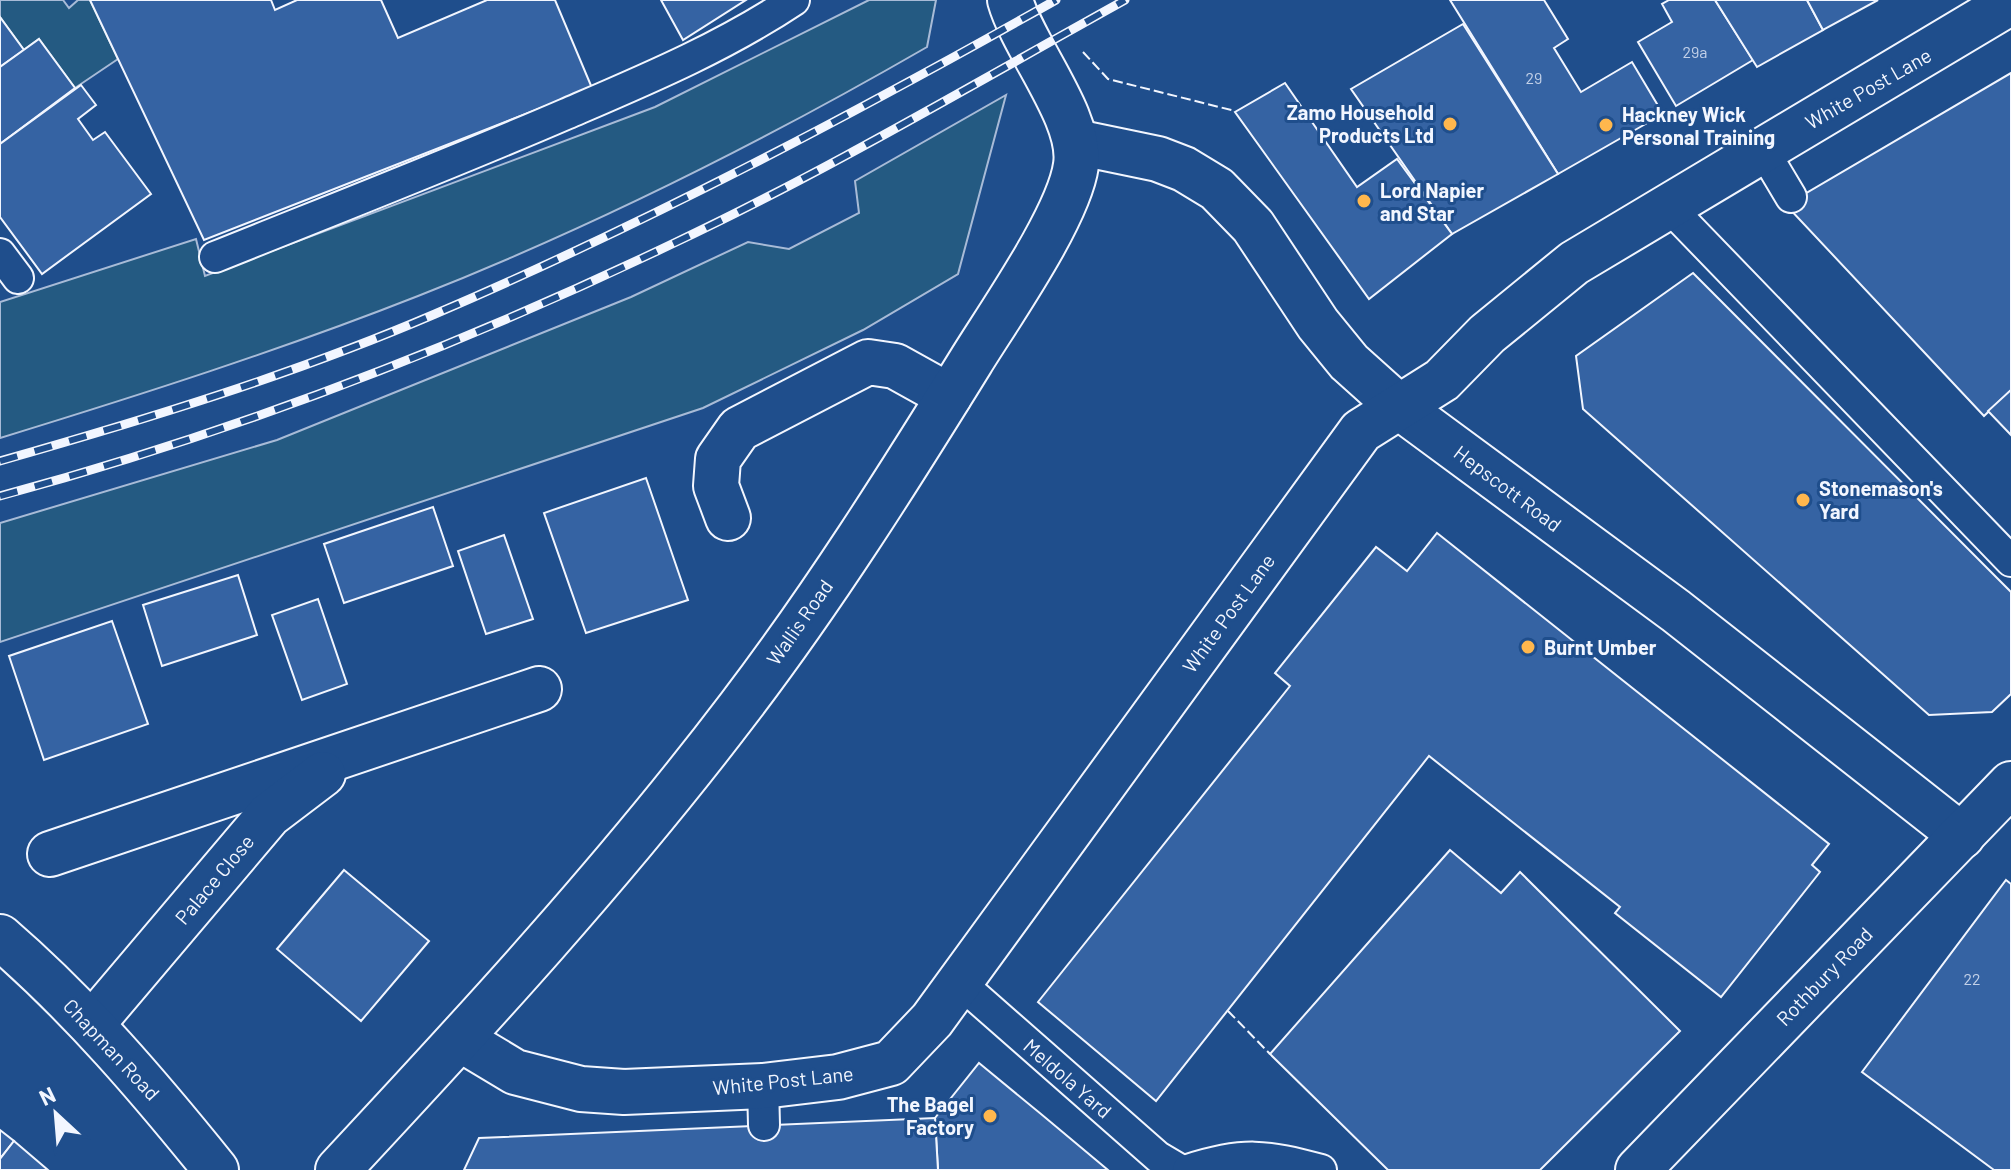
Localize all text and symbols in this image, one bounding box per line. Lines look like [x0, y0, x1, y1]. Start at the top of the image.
house number: 29a [1682, 42, 1708, 61]
street label: White Post Lane [1801, 42, 1935, 134]
house number: 29 [1526, 68, 1542, 87]
place label: Zamo Household Products Ltd [1287, 100, 1434, 147]
place label: Hackney Wick Personal Training [1622, 102, 1775, 149]
marker: Zamo Household Products Ltd [1441, 115, 1459, 133]
marker: Hackney Wick Personal Training [1597, 116, 1615, 134]
place label: Lord Napier and Star [1380, 178, 1485, 225]
marker: Lord Napier and Star [1355, 192, 1373, 210]
street label: Hepscott Road [1450, 440, 1566, 536]
place label: Stonemason's Yard [1819, 476, 1943, 523]
marker: Stonemason's Yard [1794, 491, 1812, 509]
street label: White Post Lane [1177, 549, 1279, 677]
street label: Wallis Road [761, 575, 837, 669]
place label: Burnt Umber [1544, 635, 1657, 659]
marker: Burnt Umber [1519, 638, 1537, 656]
street label: Palace Close [170, 829, 258, 929]
street label: Rothbury Road [1771, 922, 1877, 1030]
house number: 22 [1963, 969, 1981, 988]
street label: Chapman Road [59, 993, 165, 1105]
street label: Meldola Yard [1019, 1033, 1117, 1123]
street label: White Post Lane [712, 1061, 854, 1099]
north arrow [16, 1074, 96, 1154]
text: N [35, 1080, 59, 1110]
place label: The Bagel Factory [887, 1092, 974, 1139]
marker: The Bagel Factory [981, 1107, 999, 1125]

